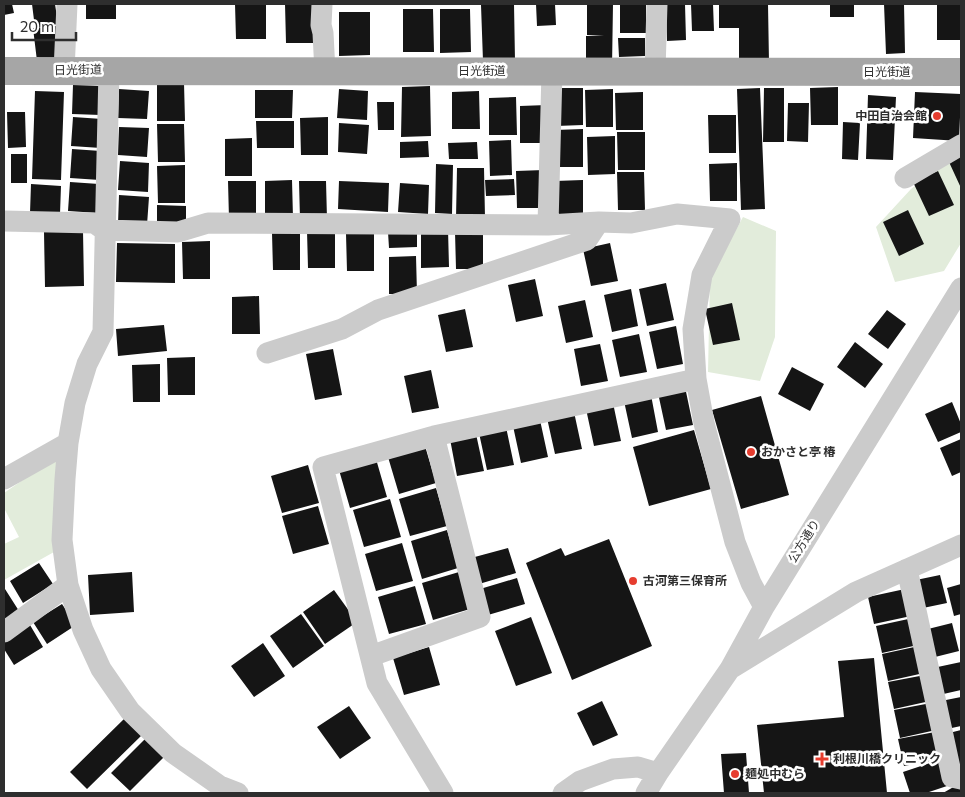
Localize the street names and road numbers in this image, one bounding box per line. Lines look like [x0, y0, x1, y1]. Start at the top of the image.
street label: 日光街道 [54, 62, 102, 76]
street label: 日光街道 [458, 63, 506, 77]
street label: 日光街道 [863, 64, 911, 78]
street label: 公方通り [784, 516, 822, 565]

